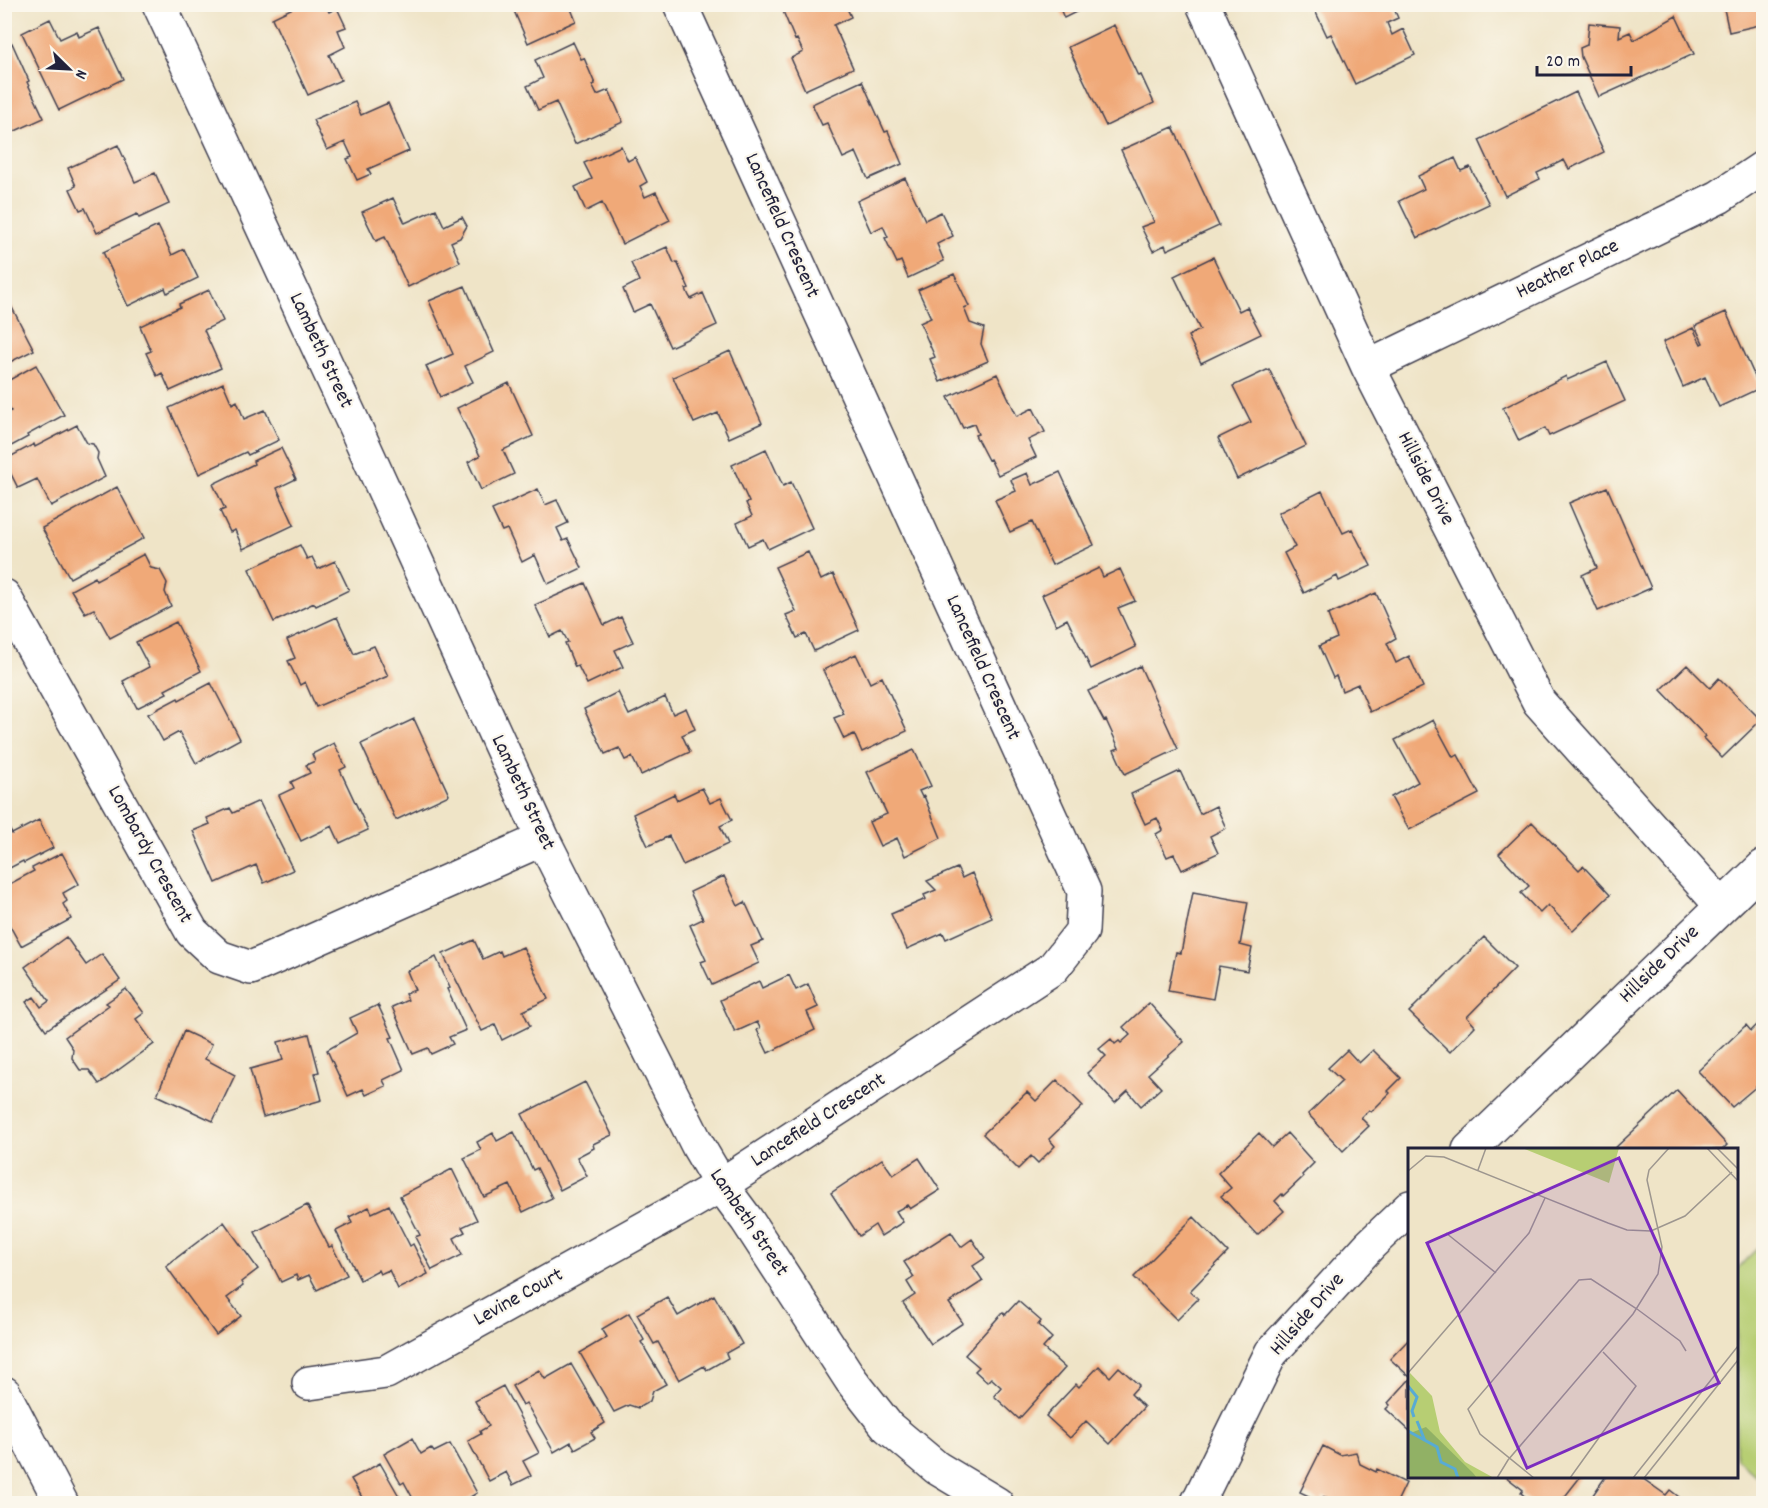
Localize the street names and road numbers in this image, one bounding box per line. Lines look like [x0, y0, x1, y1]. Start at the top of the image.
street label: Lancefield Crescent [736, 149, 826, 303]
street label: Heather Place [1511, 232, 1625, 308]
street label: Lambeth Street [280, 288, 360, 414]
street label: Hillside Drive [1389, 427, 1461, 531]
street label: Lancefield Crescent [937, 591, 1027, 745]
street label: Lambeth Street [482, 730, 562, 856]
street label: Lombardy Crescent [99, 781, 199, 930]
street label: Hillside Drive [1613, 919, 1707, 1011]
street label: Lancefield Crescent [745, 1066, 893, 1176]
street label: Lambeth Street [701, 1163, 795, 1283]
street label: Levine Court [469, 1261, 570, 1335]
street label: Hillside Drive [1263, 1267, 1353, 1363]

